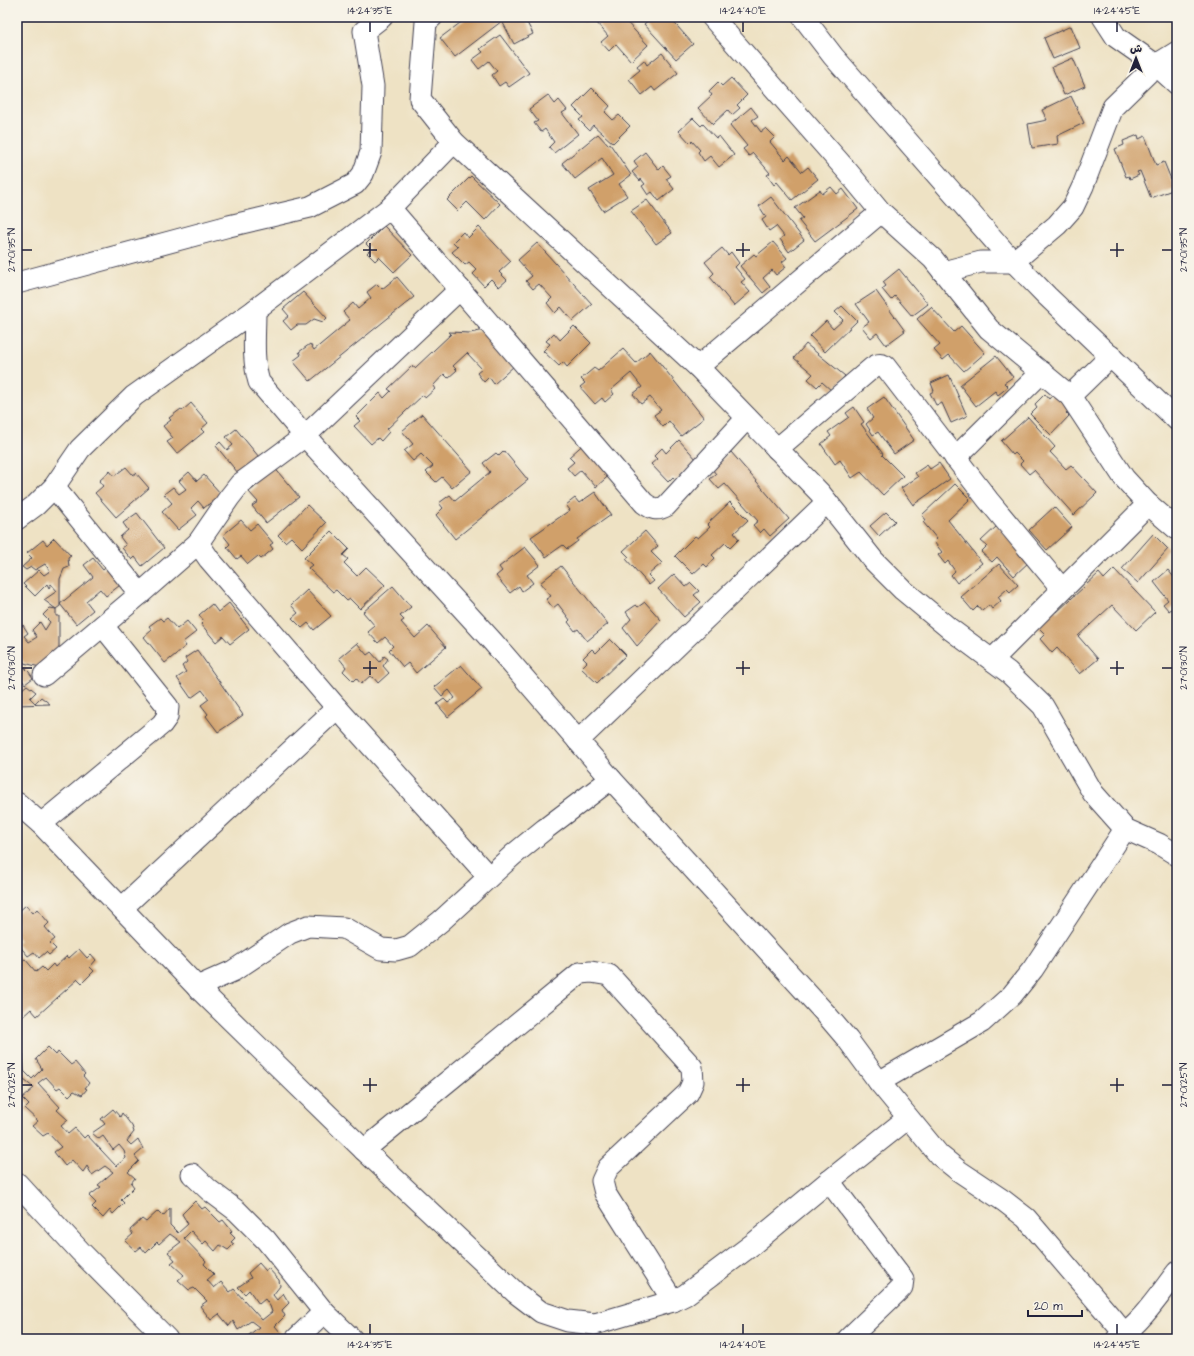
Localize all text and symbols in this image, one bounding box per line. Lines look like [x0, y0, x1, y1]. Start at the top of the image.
text: 14°24'35"E [348, 4, 393, 18]
text: 14°24'40"E [720, 4, 766, 18]
text: 14°24'45"E [1094, 4, 1140, 18]
north arrow [1116, 38, 1156, 78]
text: ش [1130, 41, 1142, 56]
text: 27°01'35"N [5, 228, 19, 272]
text: 27°01'35"N [1177, 228, 1191, 272]
text: 27°01'30"N [5, 646, 19, 690]
text: 27°01'30"N [1177, 646, 1191, 690]
text: 27°01'25"N [5, 1063, 19, 1107]
text: 27°01'25"N [1177, 1063, 1191, 1107]
scale bar [1028, 1292, 1082, 1318]
text: 20 m [1034, 1298, 1063, 1315]
text: 14°24'35"E [348, 1338, 393, 1352]
text: 14°24'40"E [720, 1338, 766, 1352]
text: 14°24'45"E [1094, 1338, 1140, 1352]

